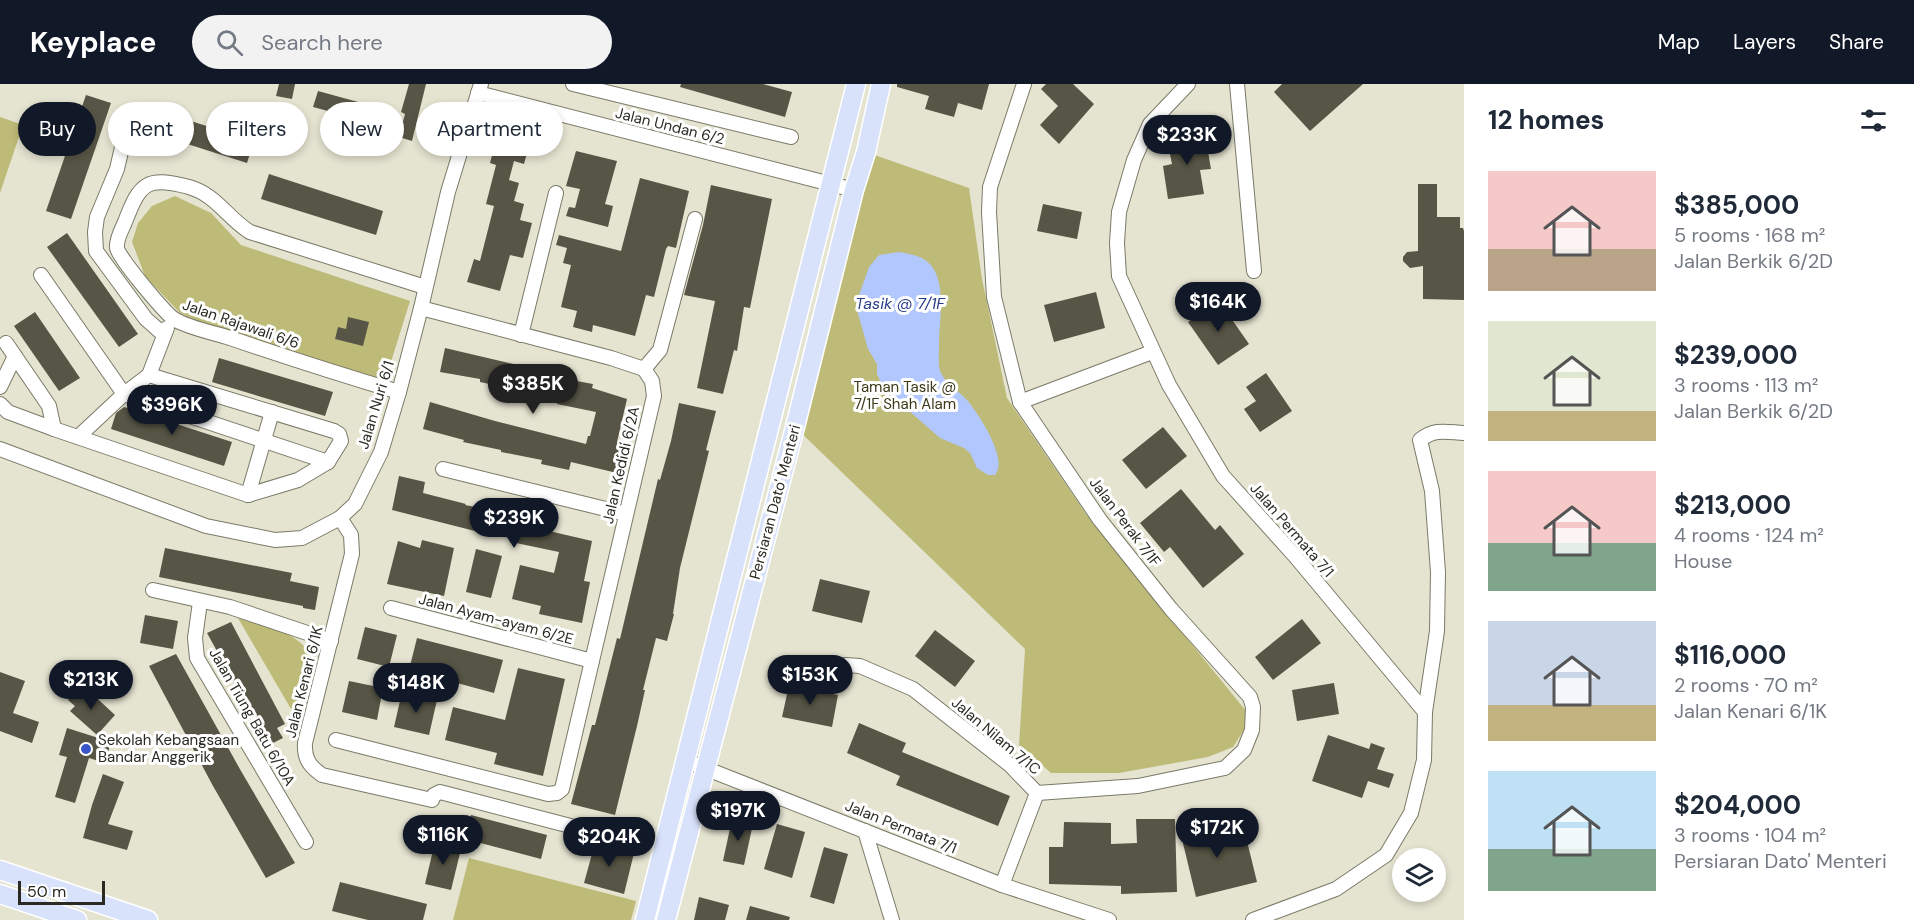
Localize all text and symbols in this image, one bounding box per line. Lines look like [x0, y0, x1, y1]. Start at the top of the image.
search box [192, 15, 612, 69]
text: Keyplace [30, 24, 156, 61]
icon: search [213, 26, 246, 59]
text: Search here [261, 28, 383, 57]
text: Map [1658, 28, 1700, 56]
text: Layers [1733, 28, 1796, 56]
text: Share [1829, 28, 1884, 56]
chip: Buy [18, 102, 96, 156]
chip: Rent [108, 102, 194, 156]
chip: Filters [206, 102, 308, 156]
chip: New [320, 102, 404, 156]
chip: Apartment [416, 102, 563, 156]
street label: Jalan Undan 6/2 [613, 103, 727, 149]
text: 12 homes [1488, 103, 1604, 137]
icon: filters [1857, 104, 1890, 137]
pin: $233K [1145, 115, 1229, 166]
text: $233K [1157, 121, 1217, 147]
text: $385,000 [1674, 188, 1799, 222]
icon: home [1536, 195, 1608, 267]
text: 5 rooms · 168 m² [1674, 222, 1825, 248]
text: Jalan Berkik 6/2D [1674, 248, 1833, 274]
pin: $164K [1176, 282, 1260, 333]
text: $164K [1189, 288, 1247, 314]
water label: Tasik @ 7/1F [855, 293, 946, 314]
street label: Jalan Rajawali 6/6 [180, 295, 302, 353]
text: $239,000 [1674, 338, 1798, 372]
icon: home [1536, 345, 1608, 417]
street label: Jalan Nuri 6/1 [353, 358, 399, 452]
pin: $385K [491, 364, 575, 415]
text: $385K [502, 370, 564, 396]
text: 3 rooms · 113 m² [1674, 372, 1818, 398]
park label: Taman Tasik @ 7/1F Shah Alam [854, 377, 956, 414]
pin: $396K [130, 385, 214, 436]
text: $396K [141, 391, 203, 417]
text: Jalan Berkik 6/2D [1674, 398, 1833, 424]
street label: Jalan Kedidi 6/2A [598, 404, 644, 526]
street label: Persiaran Dato' Menteri [745, 422, 805, 582]
street label: Jalan Perak 7/1F [1085, 473, 1165, 571]
street label: Jalan Permata 7/1 [1246, 479, 1338, 581]
text: $213,000 [1674, 488, 1791, 522]
icon: home [1536, 495, 1608, 567]
pin: $239K [472, 498, 556, 549]
text: $239K [484, 504, 544, 530]
text: 4 rooms · 124 m² [1674, 522, 1824, 548]
text: House [1674, 548, 1732, 574]
street label: Jalan Ayam-ayam 6/2E [416, 589, 576, 649]
street label: Jalan Kenari 6/1K [280, 624, 328, 740]
text: $116,000 [1674, 638, 1786, 672]
street label: Jalan Tiung Batu 6/10A [204, 645, 300, 790]
icon: home [1536, 645, 1608, 717]
pin: $153K [768, 655, 852, 706]
pin: $213K [49, 660, 133, 711]
text: $153K [782, 661, 838, 687]
pin: $148K [374, 663, 458, 714]
text: $213K [63, 666, 119, 692]
text: $148K [387, 669, 445, 695]
text: 2 rooms · 70 m² [1674, 672, 1818, 698]
street label: Jalan Nilam 7/1C [947, 693, 1045, 779]
text: Jalan Kenari 6/1K [1674, 698, 1827, 724]
place label: Sekolah Kebangsaan Bandar Anggerik [98, 730, 239, 767]
marker: Sekolah Kebangsaan Bandar Anggerik [79, 742, 93, 756]
text: $204,000 [1674, 788, 1801, 822]
pin: $197K [696, 791, 780, 842]
street label: Jalan Permata 7/1 [842, 795, 960, 859]
icon: home [1536, 795, 1608, 867]
text: $197K [710, 797, 766, 823]
pin: $172K [1175, 808, 1259, 859]
text: $172K [1190, 814, 1244, 840]
pin: $116K [401, 815, 485, 866]
pin: $204K [567, 817, 651, 868]
text: $116K [417, 821, 469, 847]
text: 3 rooms · 104 m² [1674, 822, 1826, 848]
text: $204K [577, 823, 641, 849]
map controls [1392, 848, 1446, 902]
button: layers [1392, 848, 1446, 902]
text: Persiaran Dato' Menteri [1674, 848, 1887, 874]
scale bar [18, 878, 105, 906]
text: 50 m [27, 881, 66, 902]

